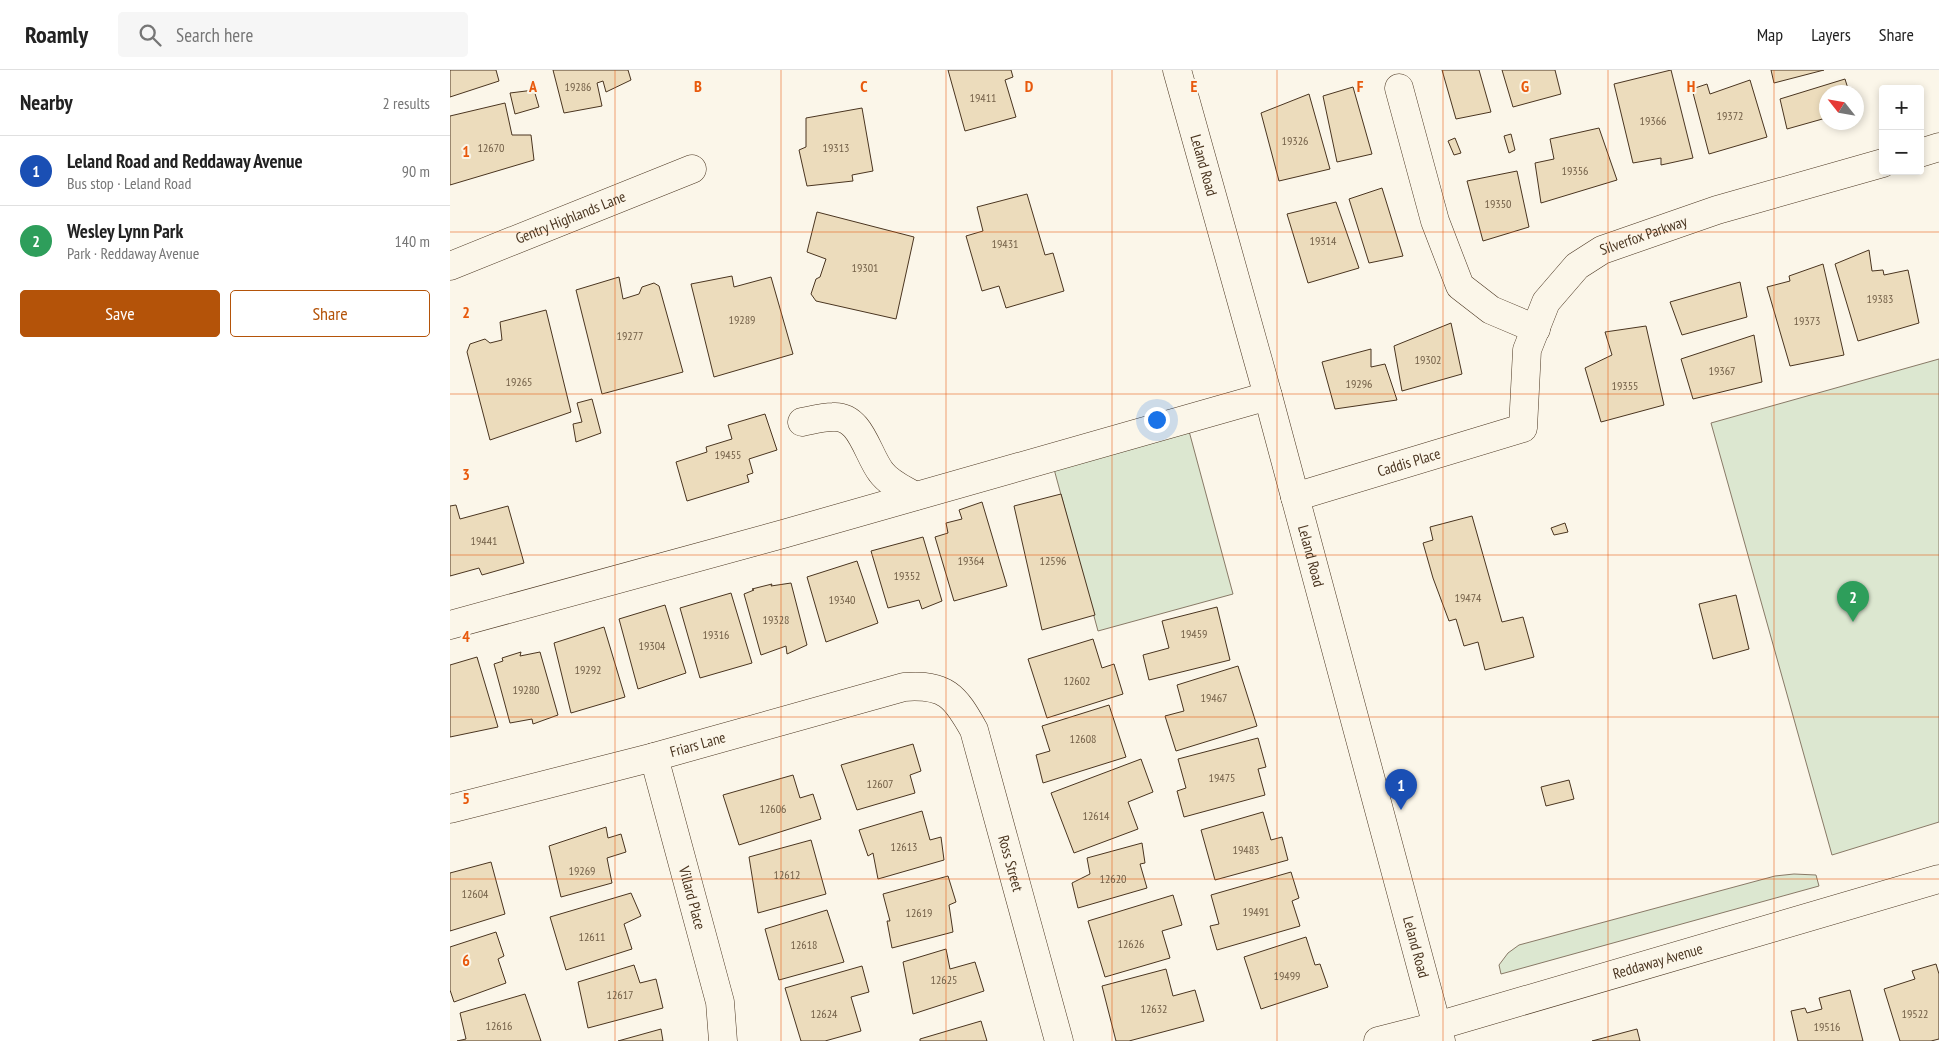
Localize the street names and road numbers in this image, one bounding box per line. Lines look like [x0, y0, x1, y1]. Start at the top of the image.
street label: Leland Road [1186, 132, 1222, 198]
street label: Gentry Highlands Lane [513, 187, 628, 248]
street label: Silverfox Parkway [1597, 211, 1690, 259]
street label: Caddis Place [1375, 444, 1443, 481]
street label: Leland Road [1294, 523, 1329, 589]
street label: Friars Lane [668, 727, 728, 761]
street label: Ross Street [994, 833, 1028, 894]
street label: Villard Place [675, 863, 710, 932]
street label: Leland Road [1399, 914, 1434, 980]
street label: Reddaway Avenue [1611, 939, 1705, 983]

